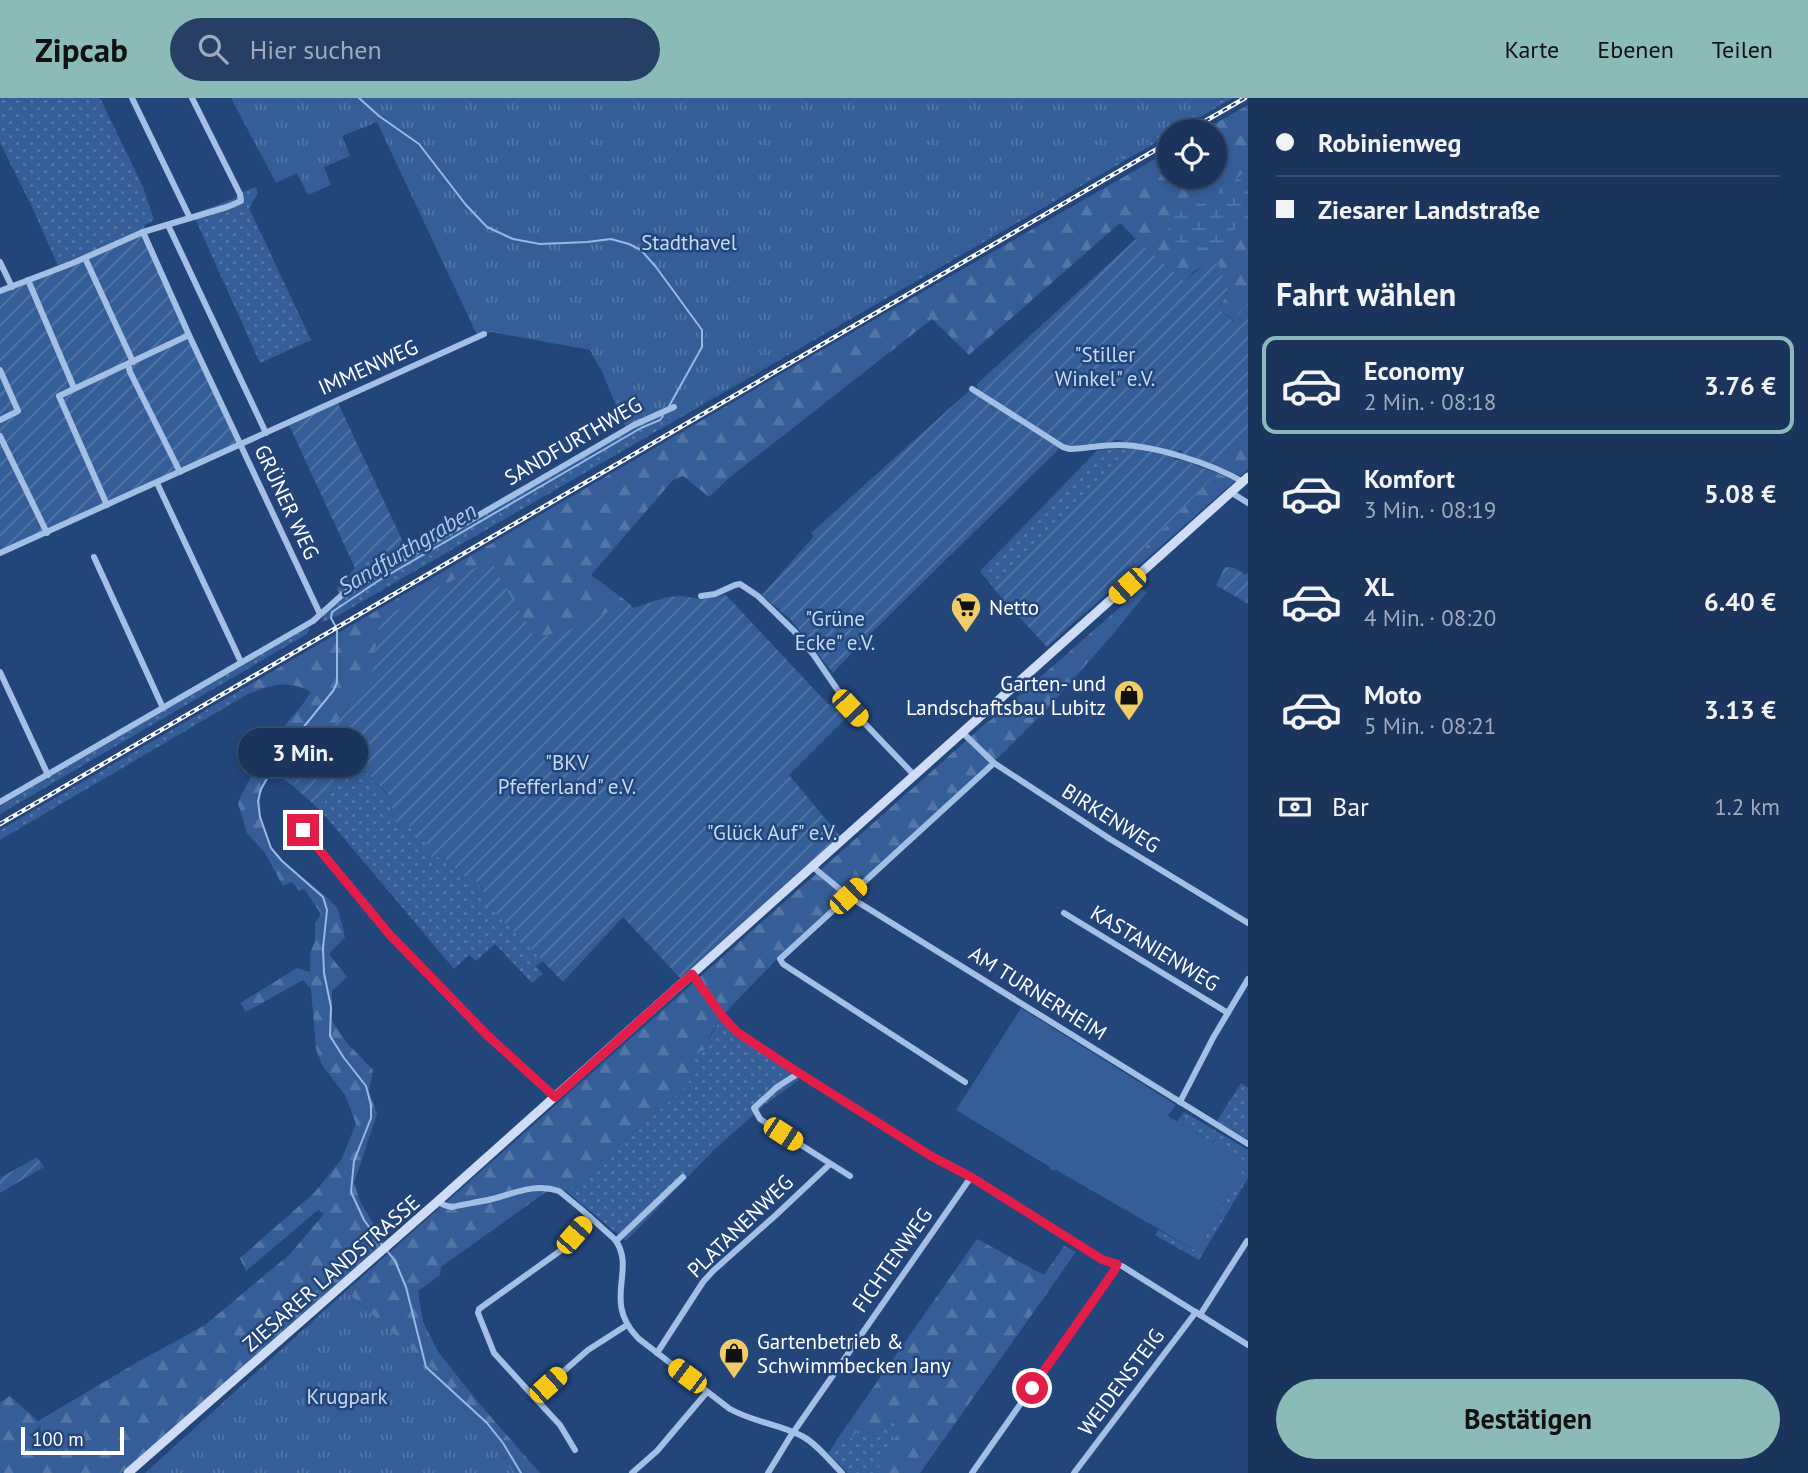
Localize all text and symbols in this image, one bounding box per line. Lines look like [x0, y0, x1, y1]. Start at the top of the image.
search box [170, 18, 660, 81]
text: Zipcab [35, 28, 128, 71]
icon: search [194, 30, 232, 68]
text: Hier suchen [250, 33, 382, 66]
text: Karte [1505, 34, 1559, 65]
text: Ebenen [1597, 34, 1674, 65]
text: Teilen [1712, 34, 1773, 65]
map controls [1157, 119, 1227, 189]
button: locate [1157, 119, 1227, 189]
text: Robinienweg [1318, 126, 1461, 159]
text: Ziesarer Landstraße [1318, 193, 1540, 226]
park label: Stadthavel [641, 229, 737, 256]
text: Fahrt wählen [1276, 273, 1456, 315]
street label: IMMENWEG [314, 333, 422, 401]
park label: "Stiller Winkel" e.V. [1055, 341, 1155, 392]
icon: car [1280, 354, 1343, 417]
text: Economy [1364, 354, 1464, 387]
text: 3.76 € [1704, 369, 1776, 402]
text: 2 Min. · 08:18 [1364, 387, 1496, 416]
street label: SANDFURTHWEG [499, 391, 647, 491]
street label: GRÜNER WEG [249, 440, 325, 564]
icon: car [1280, 462, 1343, 525]
text: Komfort [1364, 462, 1455, 495]
text: 5.08 € [1704, 477, 1776, 510]
water label: Sandfurthgraben [332, 495, 482, 601]
text: 3 Min. · 08:19 [1364, 495, 1496, 524]
car [1105, 564, 1150, 608]
icon: car [1280, 570, 1343, 633]
text: XL [1364, 570, 1394, 603]
text: 6.40 € [1704, 585, 1776, 618]
supermarket icon: Netto [949, 590, 983, 634]
place label: Netto [989, 594, 1039, 621]
text: 4 Min. · 08:20 [1364, 603, 1496, 632]
park label: "Grüne Ecke" e.V. [795, 605, 875, 656]
place label: Garten- und Landschaftsbau Lubitz [906, 670, 1106, 721]
shop icon: Garten- und Landschaftsbau Lubitz [1112, 678, 1146, 722]
icon: car [1280, 678, 1343, 741]
text: Moto [1364, 678, 1422, 711]
car [828, 685, 873, 731]
text: 3.13 € [1704, 693, 1776, 726]
text: 5 Min. · 08:21 [1364, 711, 1496, 740]
callout: 3 Min. [238, 728, 368, 778]
text: 3 Min. [272, 738, 334, 767]
park label: "BKV Pfefferland" e.V. [498, 749, 636, 800]
street label: BIRKENWEG [1057, 777, 1165, 859]
icon: cash [1276, 788, 1314, 826]
text: Bar [1332, 790, 1369, 823]
text: 1.2 km [1714, 792, 1780, 821]
route end [287, 814, 319, 846]
park label: "Glück Auf" e.V. [707, 819, 837, 846]
car [826, 874, 871, 918]
street label: KASTANIENWEG [1086, 899, 1224, 997]
street label: AM TURNERHEIM [964, 940, 1112, 1046]
car [760, 1114, 807, 1154]
street label: PLATANENWEG [681, 1169, 799, 1283]
street label: ZIESARER LANDSTRASSE [237, 1189, 425, 1357]
street label: FICHTENWEG [846, 1202, 938, 1318]
car [553, 1212, 596, 1258]
street label: WEIDENSTEIG [1072, 1323, 1170, 1441]
place label: Gartenbetrieb & Schwimmbecken Jany [757, 1328, 951, 1379]
shop icon: Gartenbetrieb & Schwimmbecken Jany [717, 1336, 751, 1380]
car [664, 1355, 711, 1397]
car [526, 1363, 571, 1407]
route start [1016, 1372, 1048, 1404]
button: Bestätigen [1276, 1379, 1780, 1459]
park label: Krugpark [307, 1383, 387, 1410]
scale bar [21, 1424, 124, 1456]
text: 100 m [32, 1427, 84, 1451]

